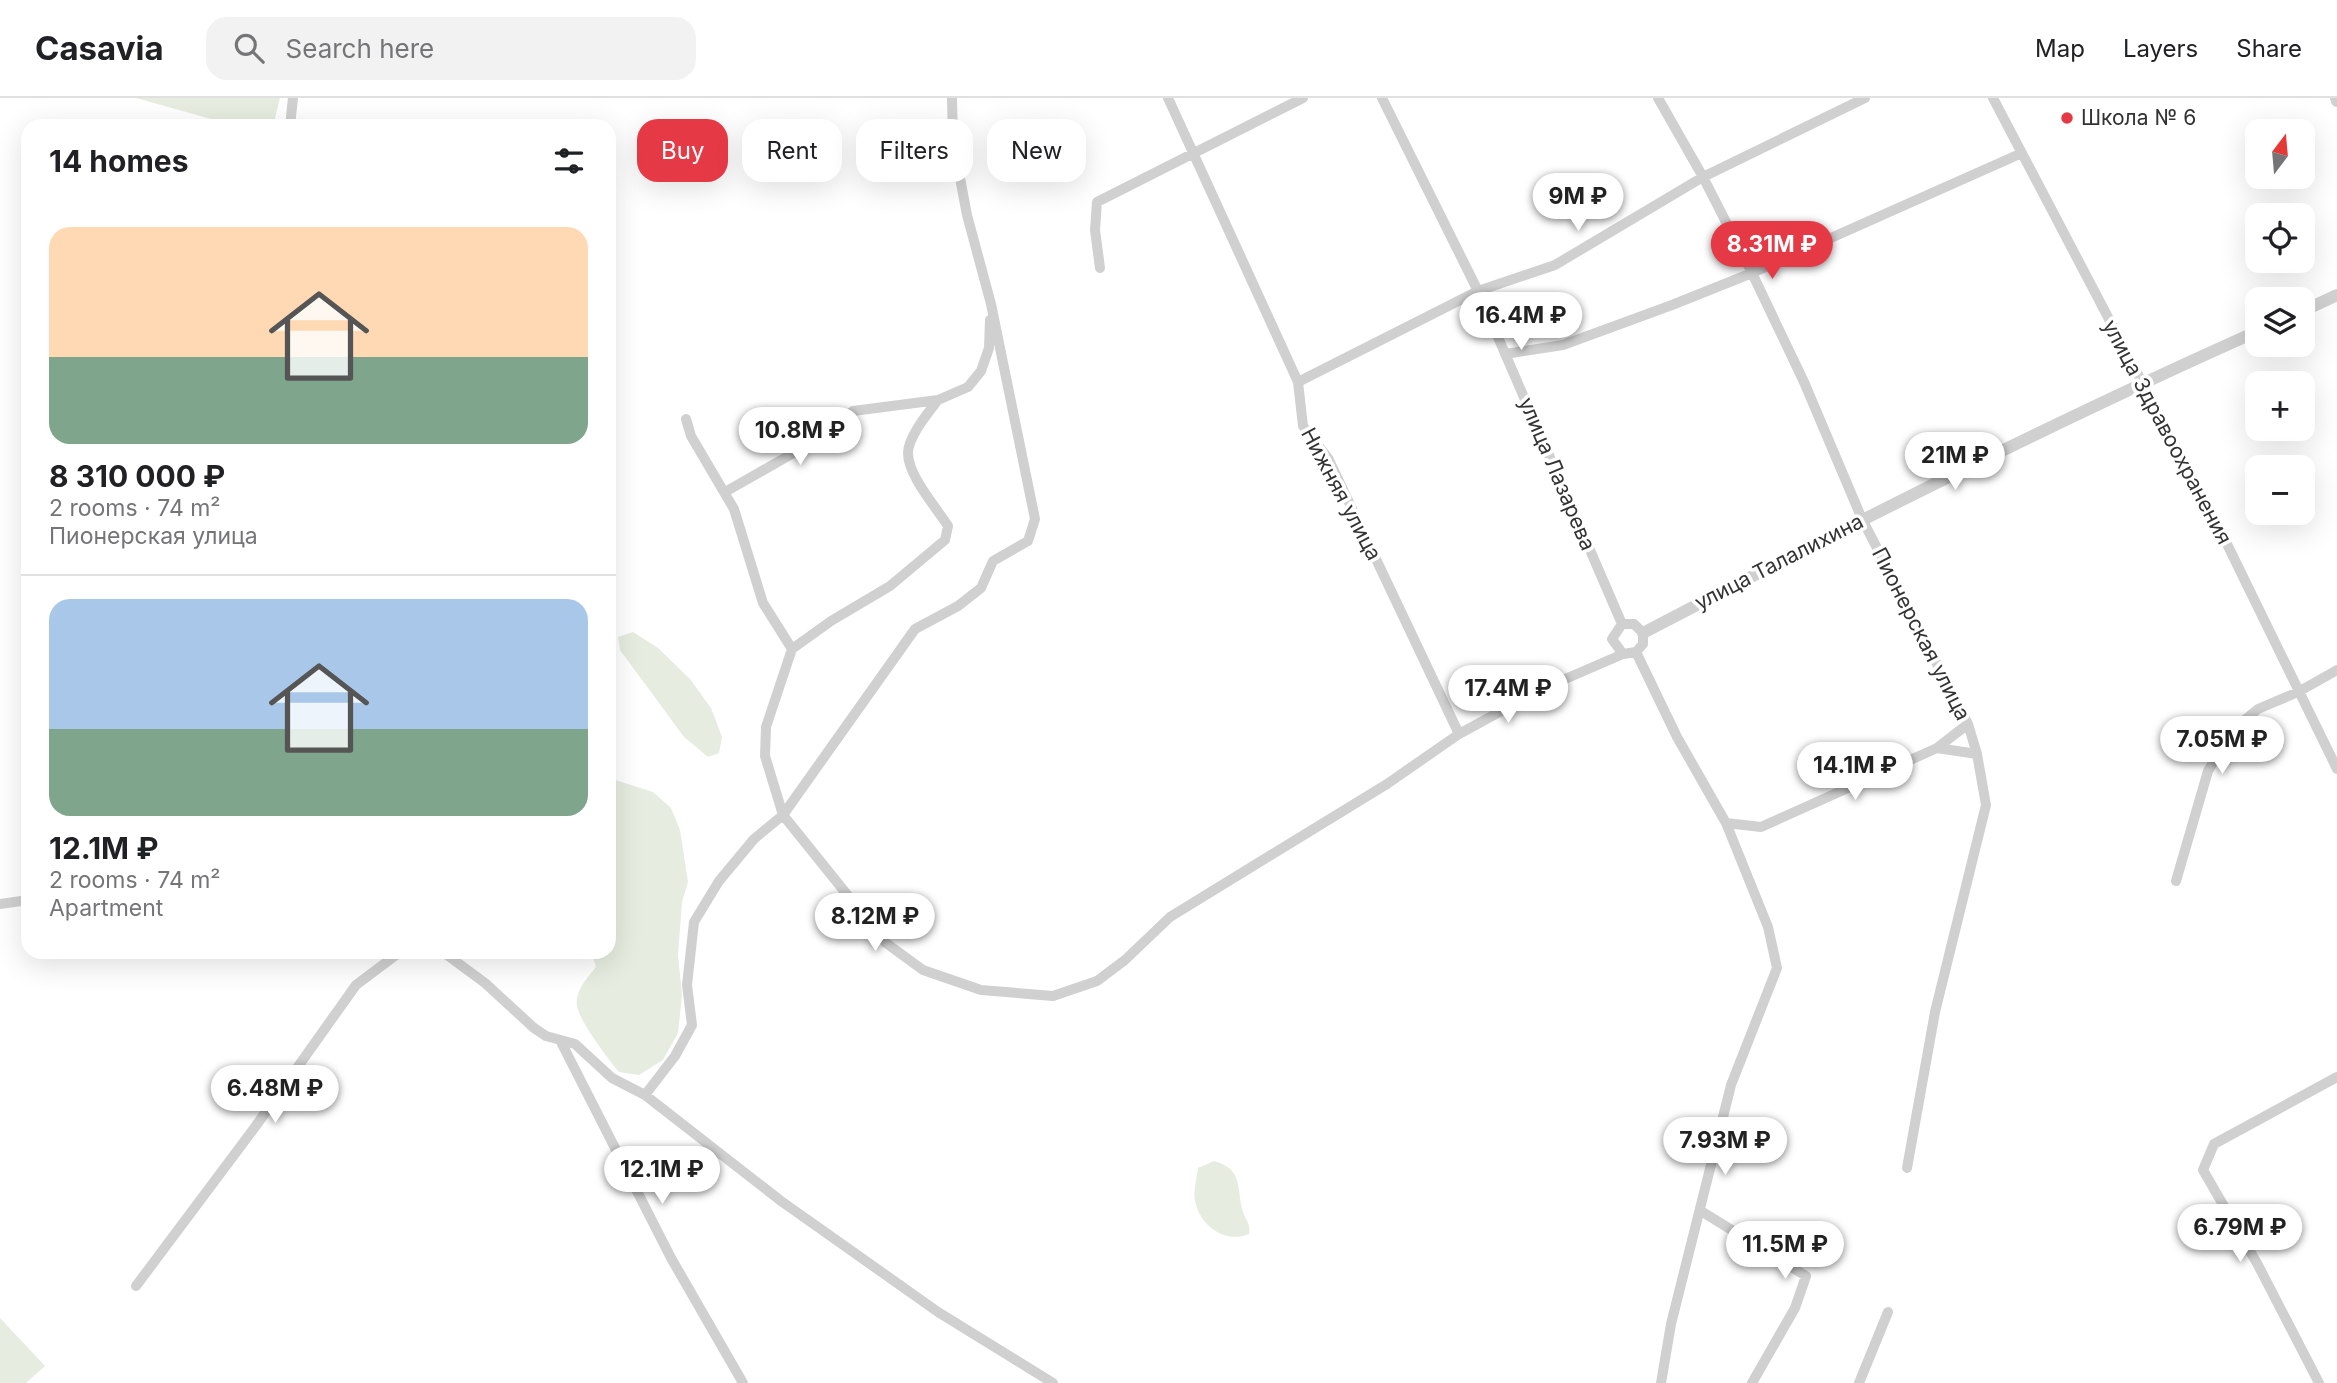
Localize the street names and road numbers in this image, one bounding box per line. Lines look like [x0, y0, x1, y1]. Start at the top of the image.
street label: улица Здравоохранения [2098, 315, 2237, 548]
street label: улица Лазарева [1514, 393, 1601, 554]
street label: Нижняя улица [1296, 423, 1387, 564]
street label: улица Талалихина [1690, 508, 1867, 615]
street label: Пионерская улица [1867, 543, 1976, 724]

